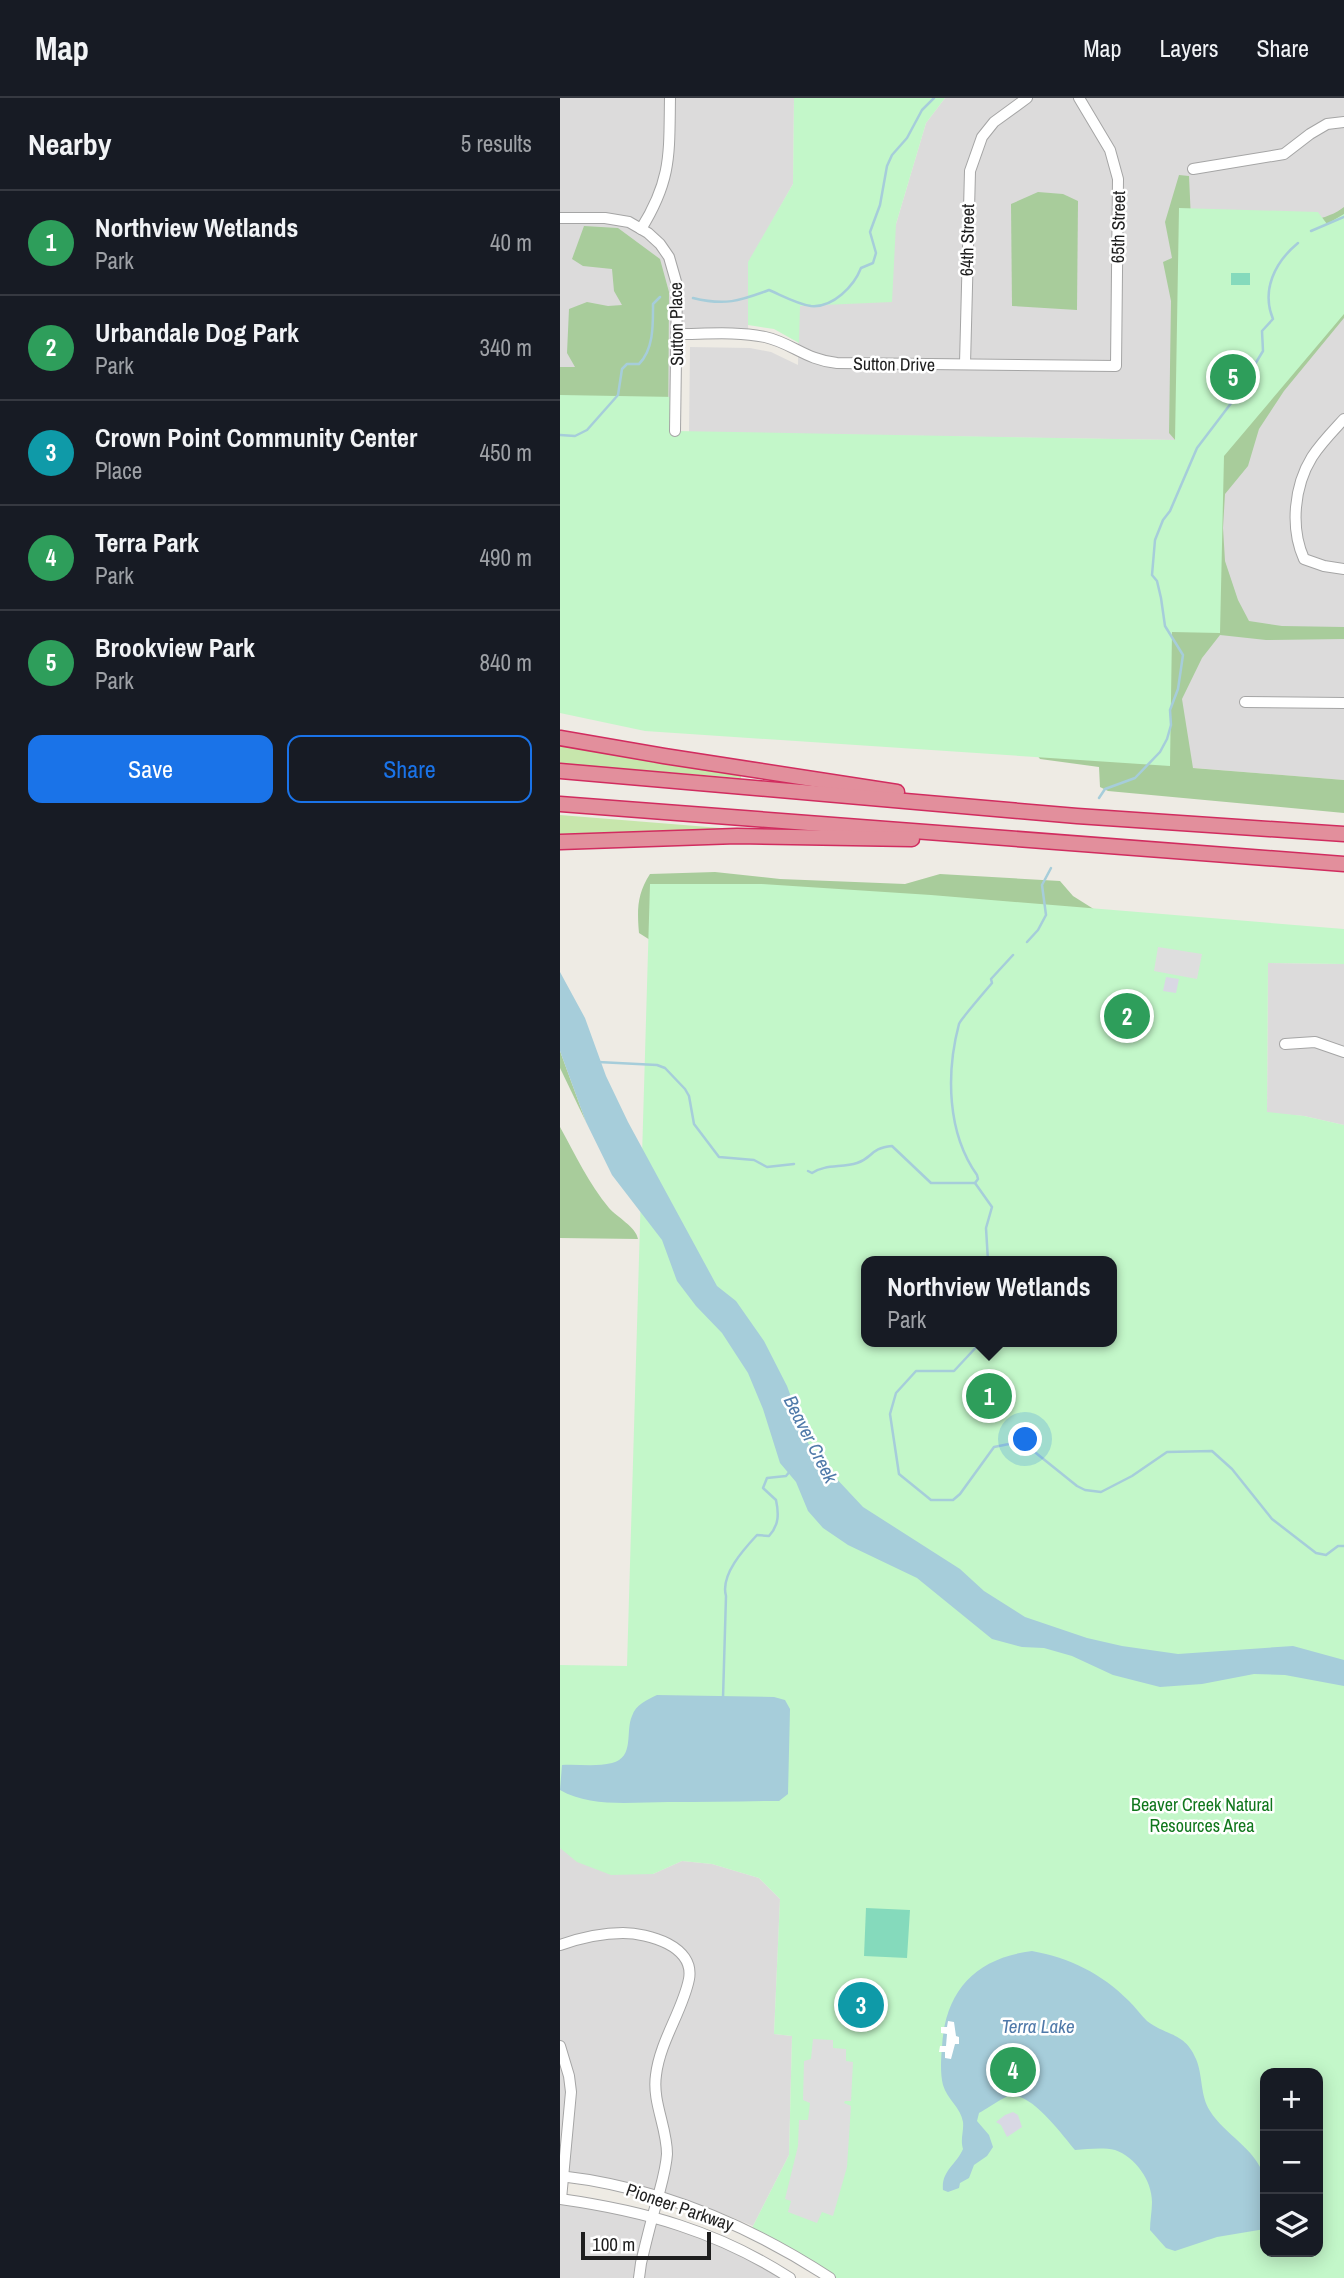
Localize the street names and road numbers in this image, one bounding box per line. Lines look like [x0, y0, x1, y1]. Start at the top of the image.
street label: 65th Street [1105, 191, 1131, 263]
street label: 64th Street [954, 204, 980, 276]
street label: Sutton Place [663, 282, 689, 366]
street label: Sutton Drive [853, 351, 935, 377]
street label: Pioneer Parkway [623, 2177, 738, 2237]

